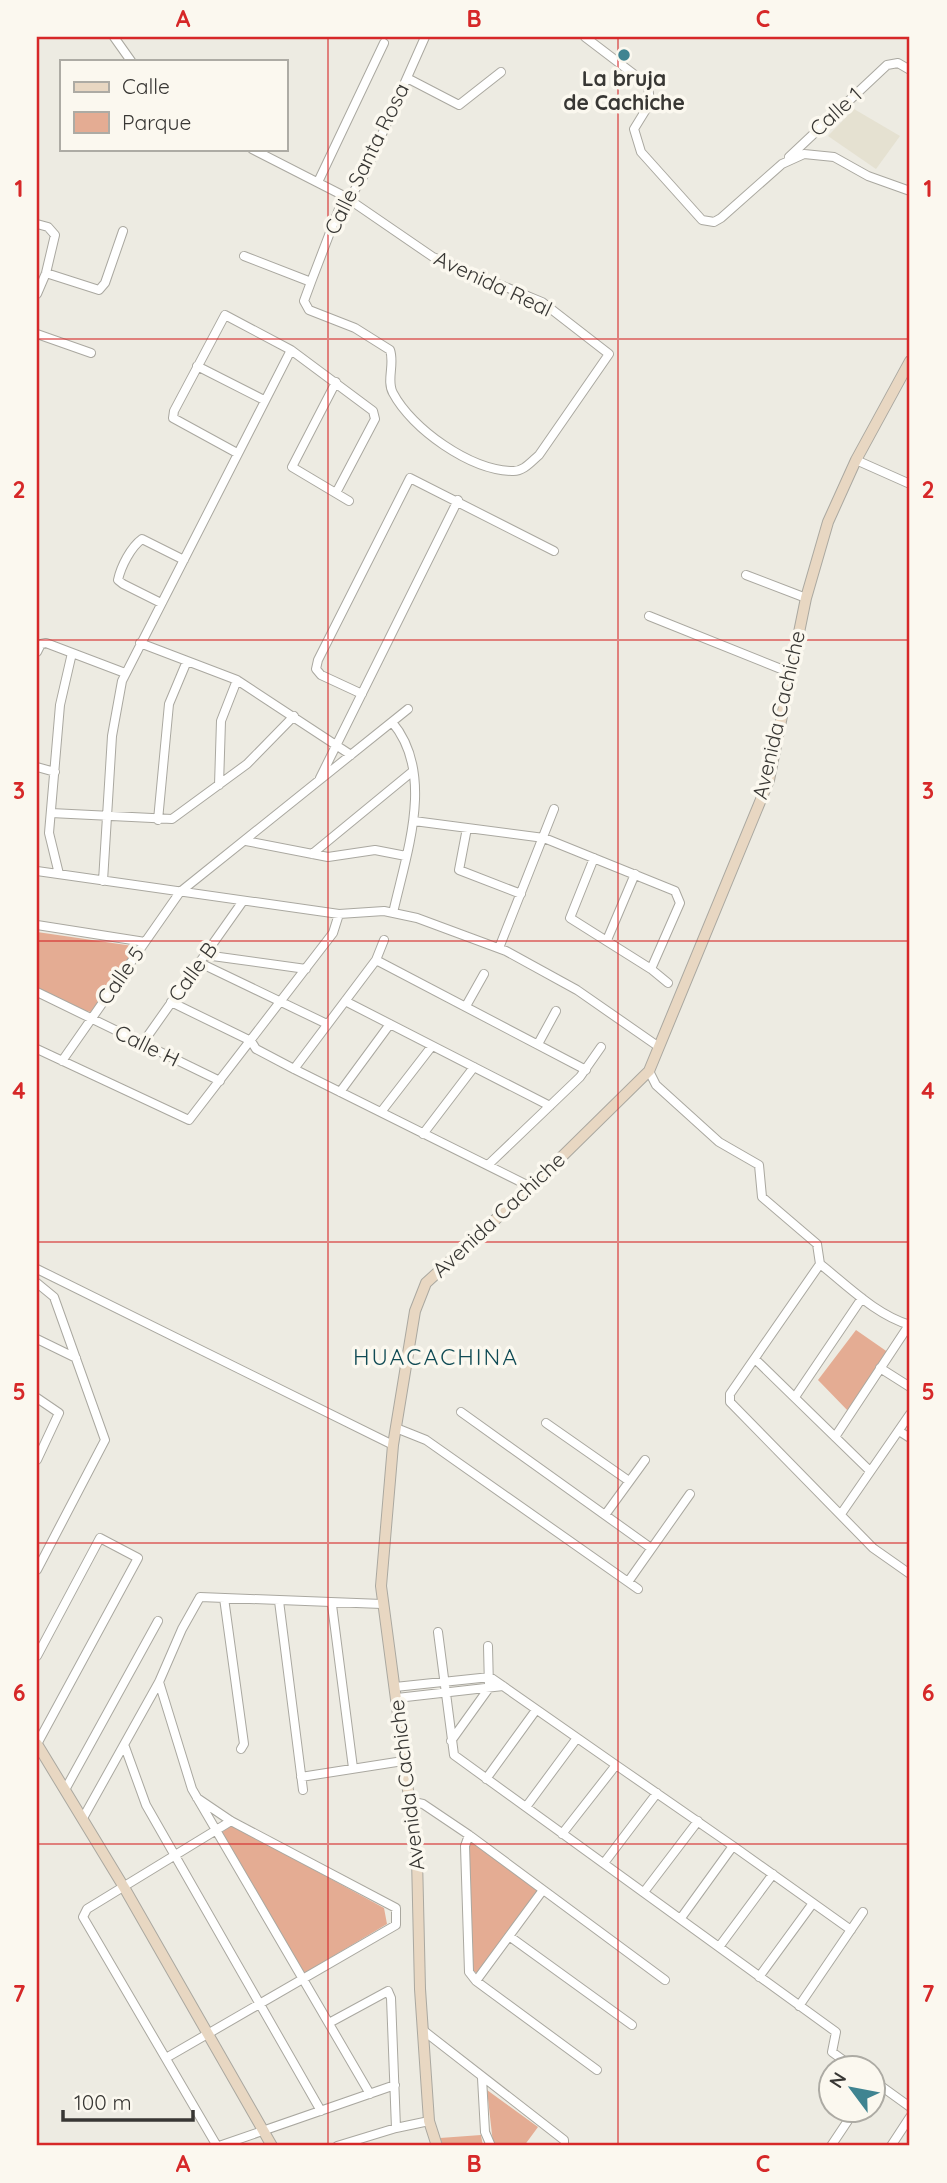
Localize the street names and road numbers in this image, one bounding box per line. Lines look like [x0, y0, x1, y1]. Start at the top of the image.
street label: Calle Santa Rosa [318, 79, 414, 238]
street label: Calle 1 [804, 81, 867, 141]
street label: Avenida Real [430, 244, 557, 322]
street label: Avenida Cachiche [746, 628, 810, 802]
street label: Calle B [162, 937, 222, 1006]
street label: Calle 5 [91, 941, 149, 1009]
street label: Calle H [111, 1018, 184, 1072]
street label: Avenida Cachiche [427, 1146, 570, 1282]
street label: Avenida Cachiche [383, 1698, 429, 1872]

